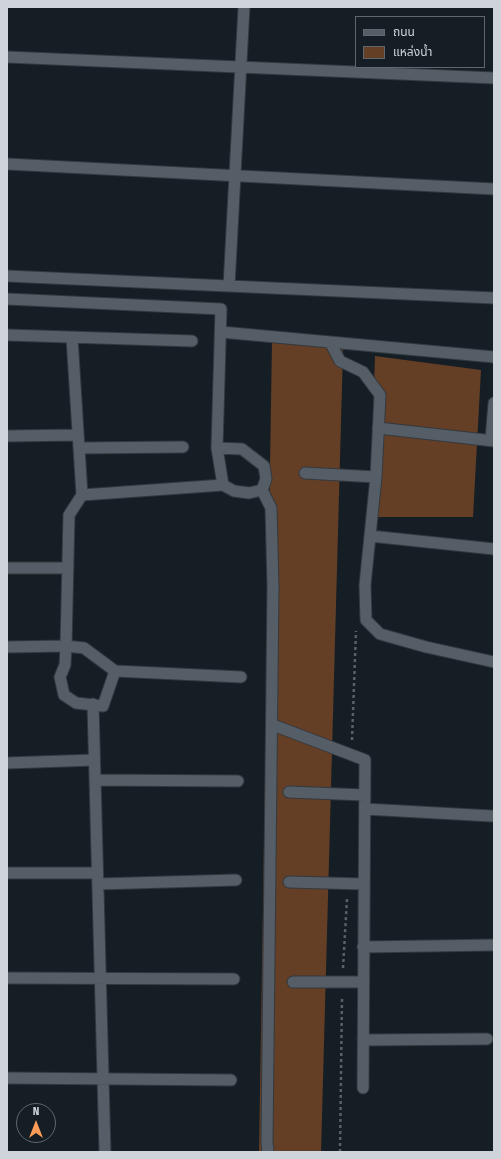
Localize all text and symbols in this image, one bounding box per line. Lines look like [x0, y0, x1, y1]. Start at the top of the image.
legend [355, 16, 485, 68]
text: ถนน [393, 25, 415, 39]
text: แหล่งน้ำ [393, 45, 432, 59]
north arrow [16, 1103, 56, 1143]
text: N [33, 1105, 39, 1118]

